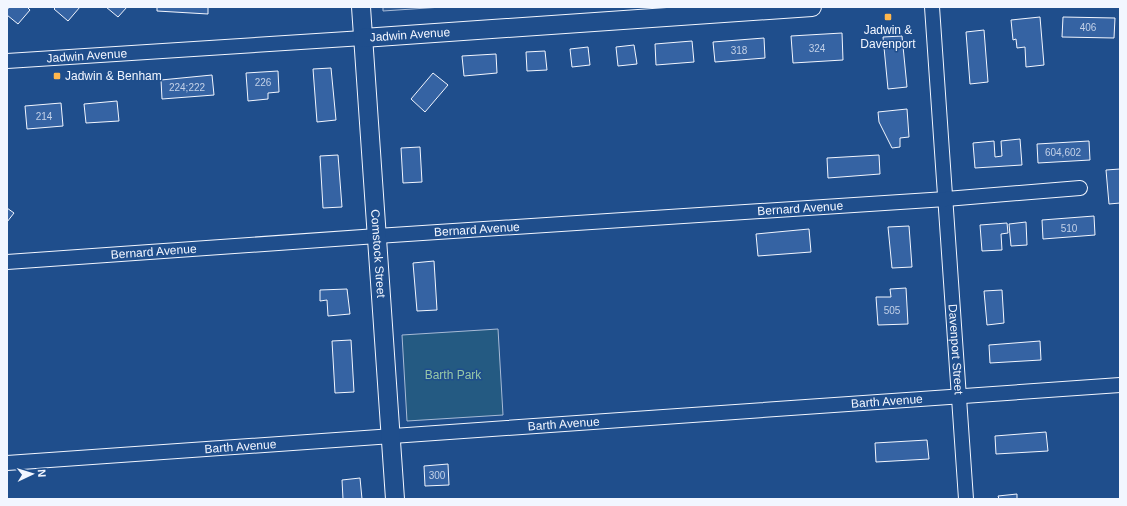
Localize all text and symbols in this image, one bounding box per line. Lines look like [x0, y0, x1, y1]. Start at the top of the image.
marker: Jadwin & Davenport [883, 12, 893, 22]
house number: 406 [1080, 22, 1097, 33]
place label: Jadwin & Davenport [860, 23, 916, 51]
street label: Jadwin Avenue [369, 25, 451, 45]
house number: 324 [809, 43, 826, 54]
house number: 318 [731, 45, 748, 56]
street label: Jadwin Avenue [46, 46, 128, 65]
place label: Jadwin & Benham [65, 69, 162, 83]
marker: Jadwin & Benham [52, 71, 62, 81]
house number: 226 [255, 77, 272, 88]
house number: 224;222 [169, 82, 206, 93]
house number: 214 [36, 111, 53, 122]
house number: 604,602 [1045, 147, 1082, 158]
street label: Bernard Avenue [757, 199, 844, 218]
street label: Comstock Street [368, 209, 388, 299]
street label: Bernard Avenue [434, 220, 521, 239]
house number: 510 [1061, 223, 1078, 234]
street label: Bernard Avenue [110, 242, 197, 262]
street label: Davenport Street [946, 303, 966, 396]
house number: 505 [884, 305, 901, 316]
park label: Barth Park [425, 368, 482, 382]
street label: Barth Avenue [850, 392, 924, 411]
street label: Barth Avenue [527, 414, 600, 433]
street label: Barth Avenue [204, 437, 277, 456]
north arrow [12, 454, 52, 494]
text: N [36, 469, 48, 478]
house number: 300 [429, 470, 446, 481]

